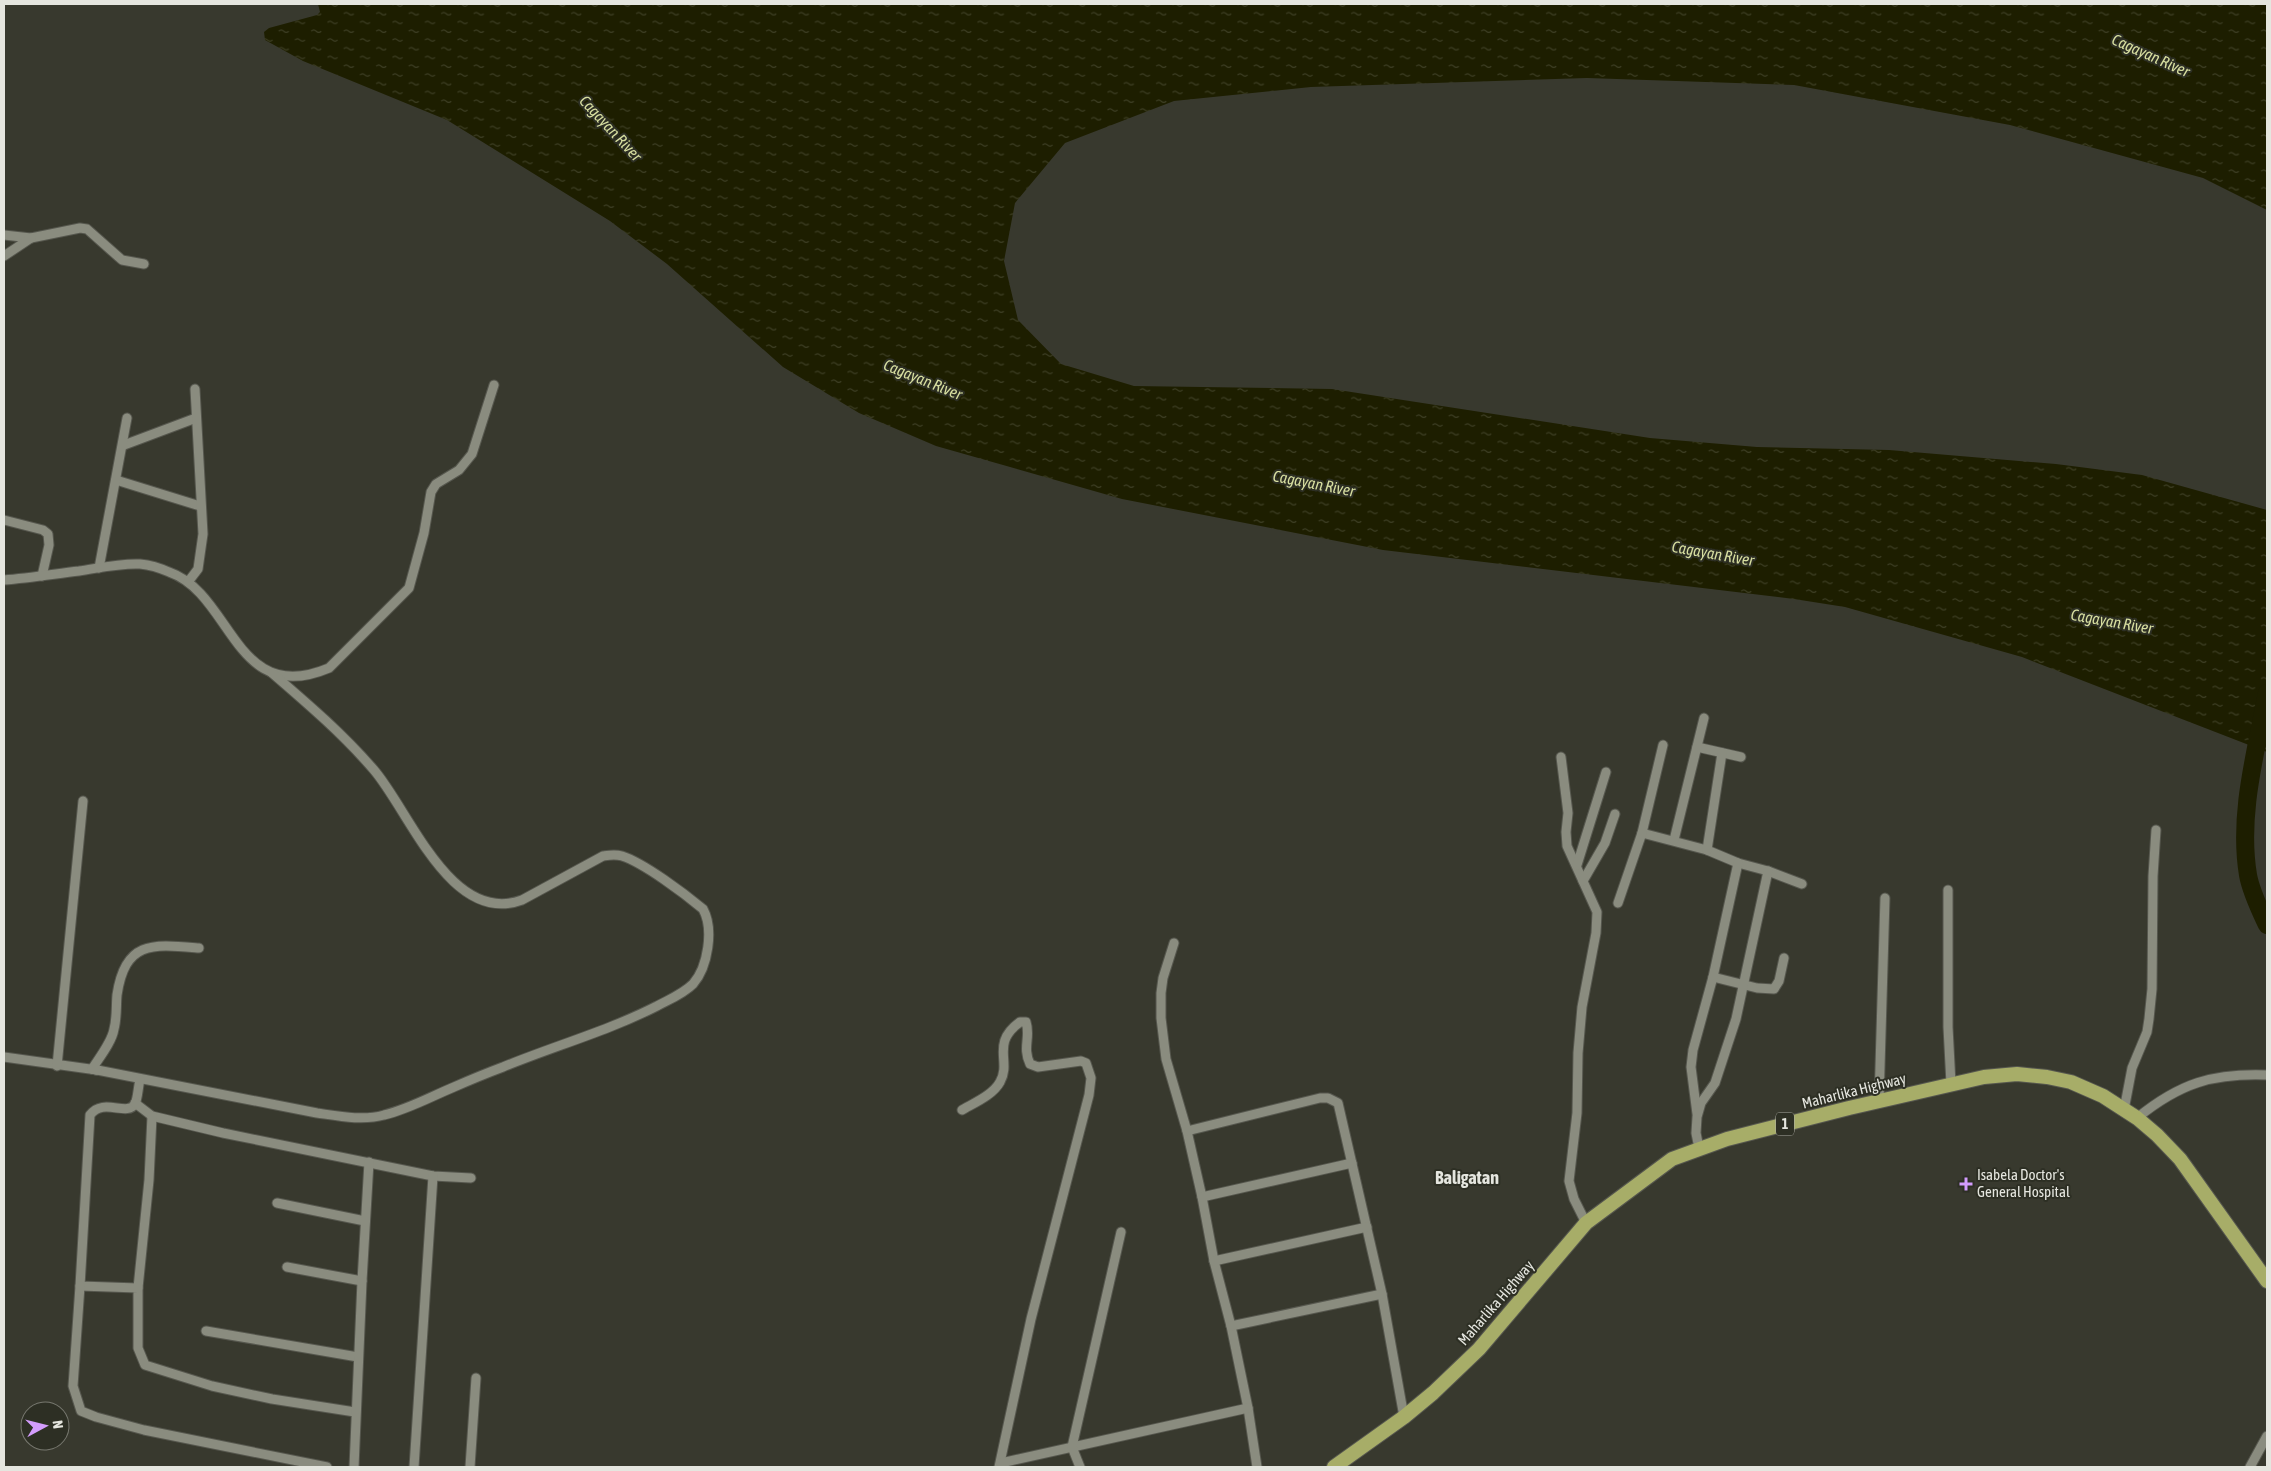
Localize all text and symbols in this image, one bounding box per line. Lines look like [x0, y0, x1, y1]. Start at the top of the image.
water label: Cagayan River [2109, 30, 2194, 82]
water label: Cagayan River [575, 91, 647, 166]
water label: Cagayan River [881, 355, 966, 404]
water label: Cagayan River [1271, 466, 1358, 501]
water label: Cagayan River [1670, 537, 1757, 570]
water label: Cagayan River [2069, 605, 2156, 638]
street label: Maharlika Highway [1800, 1069, 1908, 1112]
road number: 1 [1776, 1112, 1794, 1136]
place label: Isabela Doctor's General Hospital [1977, 1166, 2070, 1200]
district label: Baligatan [1435, 1167, 1499, 1188]
marker: Isabela Doctor's General Hospital [1959, 1177, 1973, 1191]
street label: Maharlika Highway [1454, 1257, 1537, 1348]
north arrow [20, 1401, 70, 1451]
text: N [49, 1419, 66, 1429]

